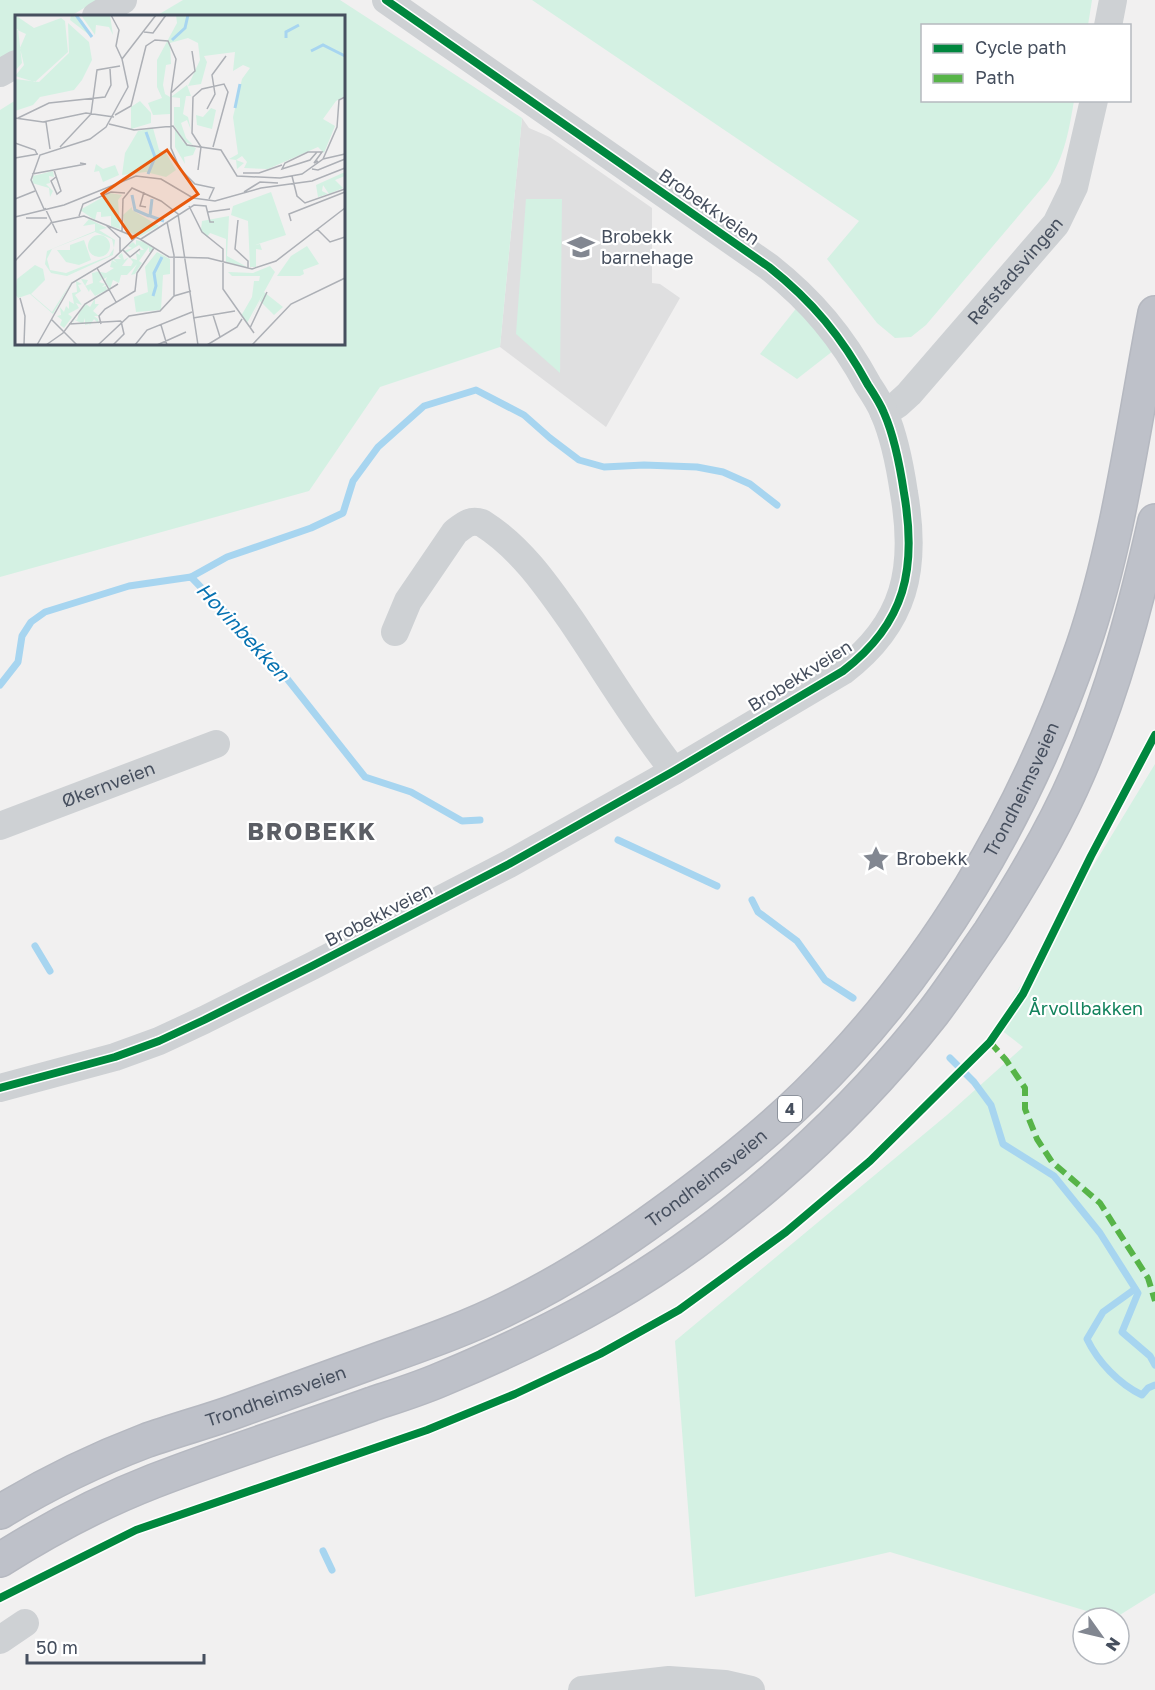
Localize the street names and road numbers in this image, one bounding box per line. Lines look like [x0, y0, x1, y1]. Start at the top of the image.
street label: Brobekkveien [655, 163, 764, 249]
street label: Refstadsvingen [962, 212, 1067, 329]
street label: Brobekkveien [744, 634, 855, 716]
street label: Trondheimsveien [978, 718, 1063, 861]
street label: Økernveien [58, 756, 158, 812]
street label: Brobekkveien [321, 877, 436, 951]
road number: 4 [778, 1096, 802, 1122]
street label: Trondheimsveien [641, 1124, 771, 1232]
street label: Trondheimsveien [203, 1360, 349, 1431]

